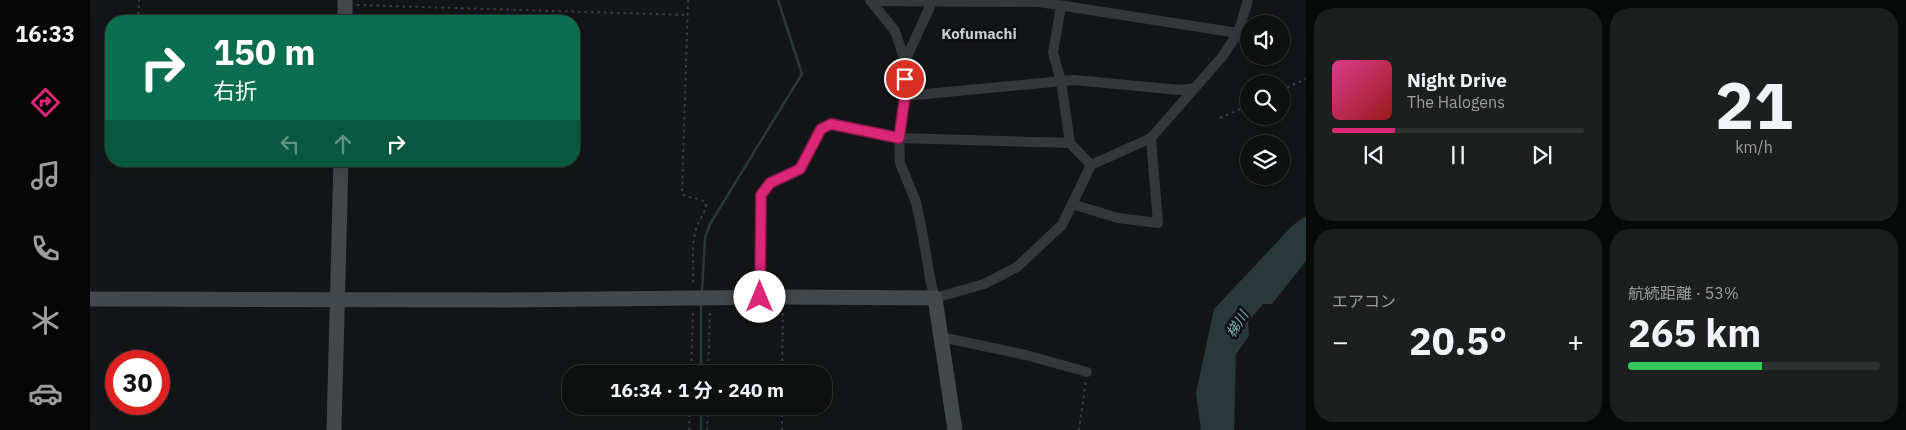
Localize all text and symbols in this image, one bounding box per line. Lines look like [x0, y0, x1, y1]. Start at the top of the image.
map controls [1240, 15, 1290, 185]
button: sound [1240, 15, 1290, 65]
text: 16:33 [15, 19, 75, 48]
district label: Kofumachi [941, 24, 1017, 43]
text: 150 m [213, 29, 316, 75]
icon: right [130, 35, 195, 100]
pin [884, 58, 926, 100]
text: 21 [1715, 62, 1793, 147]
icon: arrive [891, 65, 919, 93]
text: Night Drive [1407, 68, 1507, 92]
button: search [1240, 75, 1290, 125]
text: 右折 [213, 76, 257, 105]
icon: directions [28, 85, 63, 120]
text: The Halogens [1407, 92, 1505, 112]
icon: left [276, 130, 304, 158]
icon: ahead [329, 130, 357, 158]
icon: right [382, 130, 410, 158]
button: layers [1240, 135, 1290, 185]
text: km/h [1735, 137, 1773, 157]
icon: previous [1360, 141, 1388, 169]
icon: pause [1444, 141, 1472, 169]
icon: next [1528, 141, 1556, 169]
icon: music [28, 158, 63, 193]
icon: phone [28, 231, 63, 266]
position arrow [733, 270, 785, 322]
text: 航続距離 · 53% [1628, 283, 1739, 303]
text: エアコン [1332, 291, 1396, 311]
icon: climate [28, 303, 63, 338]
water label: 梯川 [1222, 306, 1253, 341]
text: 265 km [1628, 308, 1761, 357]
text: 20.5° [1409, 316, 1507, 365]
text: − [1332, 323, 1349, 360]
text: + [1567, 323, 1584, 360]
speed limit sign: 30 [105, 350, 170, 415]
icon: car [28, 376, 63, 411]
text: 16:34 · 1 分 · 240 m [610, 378, 784, 402]

